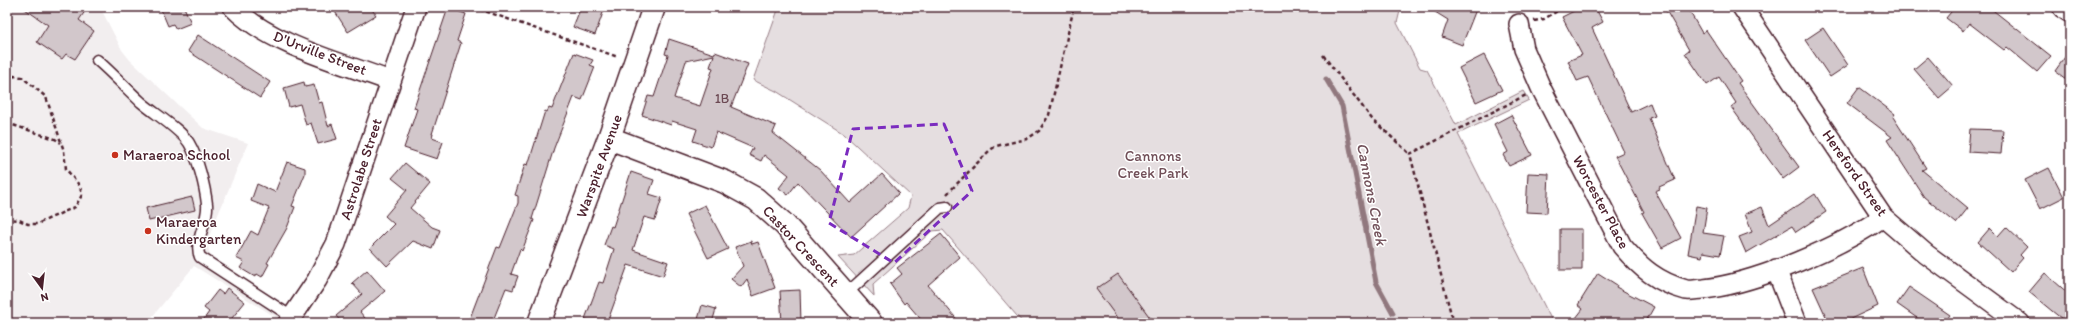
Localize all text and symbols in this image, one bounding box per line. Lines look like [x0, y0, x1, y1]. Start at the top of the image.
street label: D'Urville Street [271, 27, 370, 79]
house number: 1B [715, 91, 729, 106]
street label: Warspite Avenue [572, 112, 626, 220]
street label: Astrolabe Street [336, 116, 386, 222]
street label: Hereford Street [1819, 126, 1892, 220]
water label: Cannons Creek [1353, 141, 1391, 248]
place label: Maraeroa School [123, 146, 231, 164]
park label: Cannons Creek Park [1118, 147, 1189, 182]
marker: Maraeroa School [110, 150, 120, 160]
street label: Worcester Place [1569, 152, 1633, 252]
street label: Castor Crescent [759, 202, 843, 291]
place label: Maraeroa Kindergarten [156, 213, 242, 248]
marker: Maraeroa Kindergarten [143, 226, 153, 236]
north arrow [22, 268, 62, 308]
text: N [39, 290, 50, 304]

